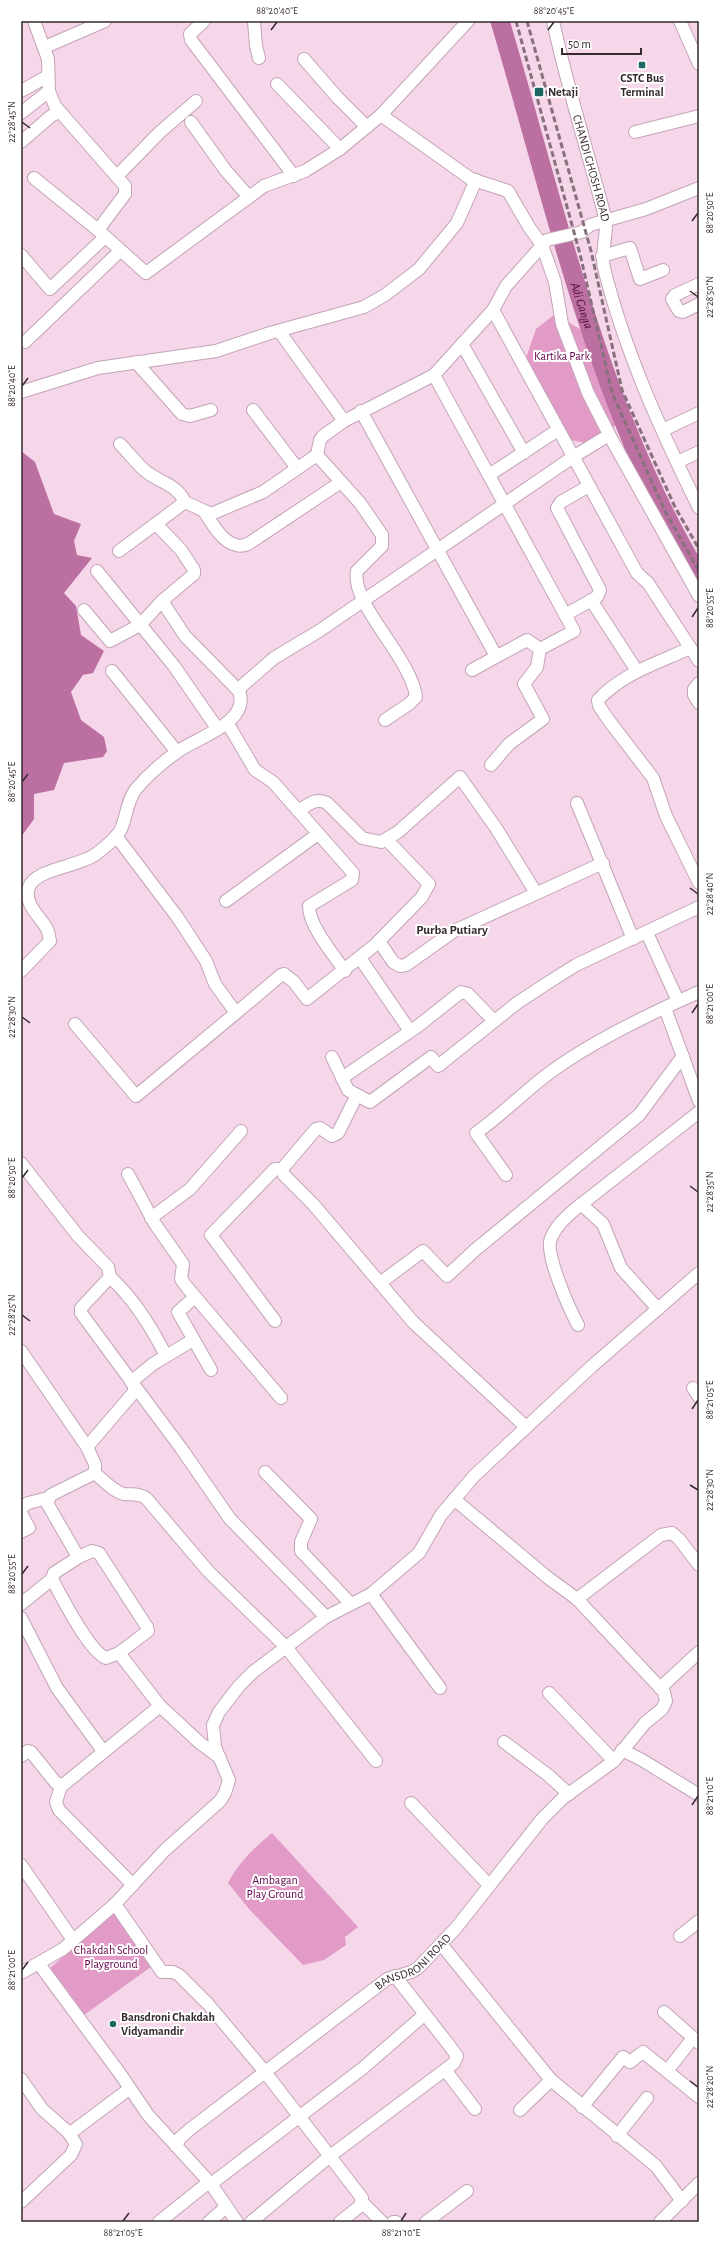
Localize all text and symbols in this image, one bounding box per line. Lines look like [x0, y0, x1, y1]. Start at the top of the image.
text: 88°20'40"E [256, 6, 298, 16]
text: 88°20'45"E [534, 6, 574, 16]
scale bar [562, 30, 641, 56]
text: 50 m [568, 38, 591, 50]
marker: CSTC Bus Terminal [637, 60, 647, 70]
place label: CSTC Bus Terminal [620, 72, 664, 98]
marker: Netaji [533, 86, 545, 98]
place label: Netaji [548, 86, 578, 99]
text: 22°28'45"N [7, 101, 17, 143]
street label: CHANDI GHOSH ROAD [571, 113, 612, 223]
text: 88°20'50"E [705, 192, 715, 233]
text: 22°28'50"N [705, 276, 715, 318]
water label: Adi Ganga [567, 280, 595, 331]
park label: Kartika Park [534, 350, 590, 362]
text: 88°20'40"E [7, 365, 17, 407]
text: 88°20'55"E [705, 588, 715, 628]
text: 88°20'45"E [7, 762, 17, 802]
text: 22°28'40"N [705, 873, 715, 915]
district label: Purba Putiary [416, 924, 488, 937]
text: 88°21'00"E [705, 984, 715, 1024]
text: 22°28'30"N [7, 996, 17, 1038]
text: 88°20'50"E [7, 1157, 17, 1198]
text: 22°28'35"N [705, 1172, 715, 1212]
text: 22°28'25"N [7, 1294, 17, 1336]
text: 88°21'05"E [705, 1380, 715, 1420]
text: 22°28'30"N [705, 1469, 715, 1511]
text: 88°20'55"E [7, 1554, 17, 1594]
text: 88°21'10"E [705, 1777, 715, 1815]
park label: Ambagan Play Ground [247, 1874, 303, 1901]
street label: BANSDRONI ROAD [373, 1931, 453, 1992]
park label: Chakdah School Playground [74, 1944, 148, 1971]
text: 88°21'00"E [7, 1950, 17, 1990]
place label: Bansdroni Chakdah Vidyamandir [121, 2011, 215, 2038]
marker: Bansdroni Chakdah Vidyamandir [108, 2019, 118, 2029]
text: 22°28'20"N [705, 2066, 715, 2108]
text: 88°21'05"E [103, 2228, 143, 2238]
text: 88°21'10"E [382, 2228, 420, 2238]

